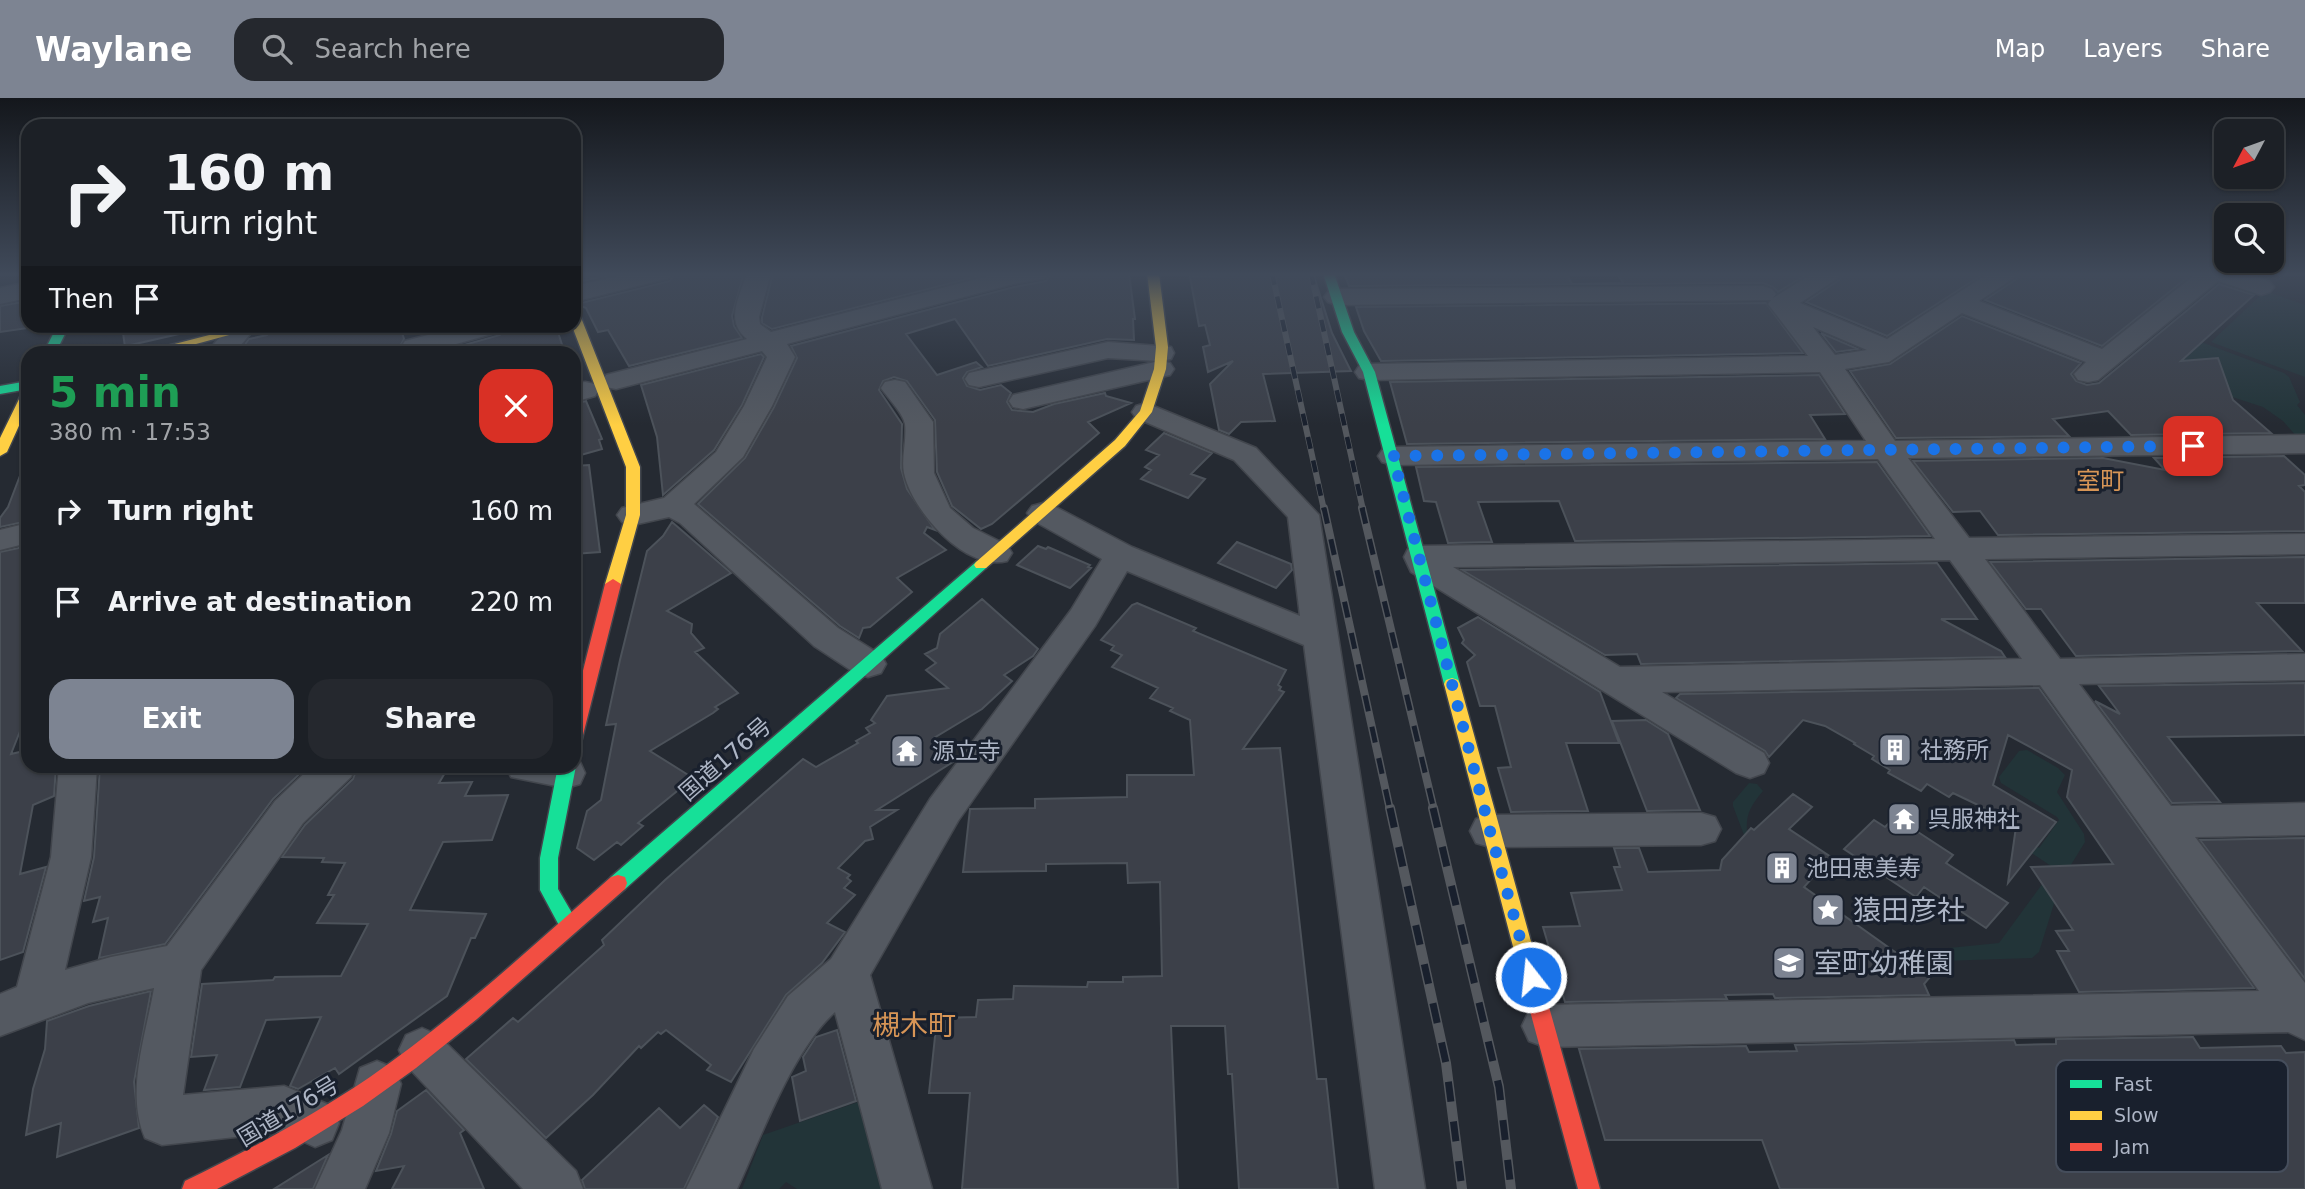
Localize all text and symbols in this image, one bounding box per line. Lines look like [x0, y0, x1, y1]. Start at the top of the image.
search box [234, 18, 724, 81]
text: Waylane [35, 30, 192, 69]
icon: search [258, 30, 296, 68]
text: Search here [314, 34, 471, 64]
text: Map [1995, 35, 2045, 63]
text: Layers [2083, 35, 2163, 63]
text: Share [2201, 35, 2270, 63]
north arrow [2214, 119, 2284, 189]
map controls [2214, 119, 2284, 273]
text: 160 m [164, 145, 334, 202]
icon: right [49, 147, 140, 238]
button: search [2214, 203, 2284, 273]
text: Turn right [164, 204, 317, 242]
icon: arrive [128, 280, 166, 318]
text: Then [49, 284, 114, 314]
text: 5 min [49, 368, 181, 417]
button: close [479, 369, 553, 443]
pin [2163, 416, 2223, 476]
text: 380 m · 17:53 [49, 419, 211, 445]
icon: arrive [2174, 427, 2212, 465]
district label: 室町 [2076, 467, 2124, 495]
icon: right [49, 492, 87, 530]
text: Turn right [108, 496, 253, 526]
text: 160 m [470, 496, 553, 526]
icon: arrive [49, 583, 87, 621]
text: Arrive at destination [108, 587, 412, 617]
text: 220 m [470, 587, 553, 617]
button: Exit [49, 679, 294, 759]
button: Share [308, 679, 553, 759]
street label: 国道176号 [674, 712, 776, 806]
building icon: 社務所 [1876, 731, 1914, 769]
temple icon: 源立寺 [888, 732, 926, 770]
place label: 社務所 [1920, 737, 1989, 763]
place label: 源立寺 [932, 738, 1001, 764]
temple icon: 呉服神社 [1885, 800, 1923, 838]
place label: 呉服神社 [1928, 806, 2020, 832]
building icon: 池田恵美寿 [1763, 849, 1801, 887]
place label: 池田恵美寿 [1806, 855, 1921, 881]
place icon: 猿田彦社 [1809, 891, 1847, 929]
place label: 猿田彦社 [1853, 894, 1965, 927]
position arrow [1494, 940, 1568, 1014]
school or university icon: 室町幼稚園 [1770, 944, 1808, 982]
place label: 室町幼稚園 [1814, 947, 1954, 980]
district label: 槻木町 [872, 1009, 956, 1042]
legend [2056, 1060, 2288, 1172]
street label: 国道176号 [233, 1071, 343, 1151]
text: Fast [2114, 1073, 2152, 1095]
text: Slow [2114, 1104, 2159, 1126]
text: Jam [2113, 1136, 2150, 1158]

